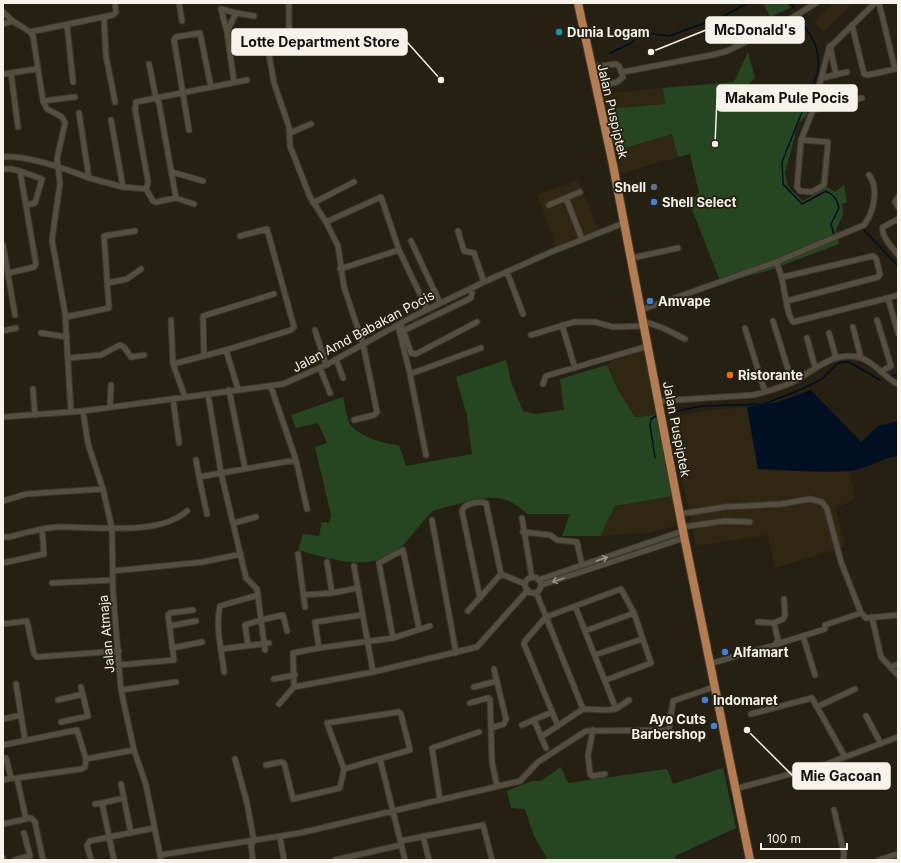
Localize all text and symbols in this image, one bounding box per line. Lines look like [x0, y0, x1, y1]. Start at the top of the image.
callout: McDonald's [706, 17, 804, 43]
text: McDonald's [714, 21, 796, 38]
place label: Dunia Logam [567, 24, 650, 40]
marker: Dunia Logam [554, 27, 564, 37]
callout: Lotte Department Store [232, 29, 407, 55]
text: Lotte Department Store [240, 33, 400, 50]
street label: Jalan Puspiptek [594, 62, 632, 160]
callout: Makam Pule Pocis [717, 85, 857, 111]
text: Makam Pule Pocis [725, 89, 849, 106]
place label: Shell [615, 179, 646, 195]
marker: Shell [649, 182, 659, 192]
place label: Shell Select [662, 194, 737, 210]
marker: Shell Select [649, 197, 659, 207]
street label: Jalan Amd Babakan Pocis [289, 287, 437, 375]
place label: Amvape [658, 293, 711, 309]
marker: Amvape [645, 296, 655, 306]
place label: Ristorante [738, 367, 803, 383]
marker: Ristorante [725, 370, 735, 380]
street label: Jalan Puspiptek [660, 380, 694, 478]
one-way arrow [595, 554, 607, 562]
one-way arrow [552, 577, 565, 584]
street label: Jalan Atmaja [95, 594, 117, 674]
place label: Alfamart [733, 644, 789, 660]
marker: Alfamart [720, 647, 730, 657]
place label: Indomaret [713, 692, 778, 708]
marker: Indomaret [700, 695, 710, 705]
place label: Ayo Cuts Barbershop [632, 711, 706, 742]
marker: Ayo Cuts Barbershop [709, 721, 719, 731]
callout: Mie Gacoan [793, 763, 890, 789]
text: Mie Gacoan [801, 767, 881, 784]
scale bar [761, 825, 847, 851]
text: 100 m [767, 831, 801, 846]

